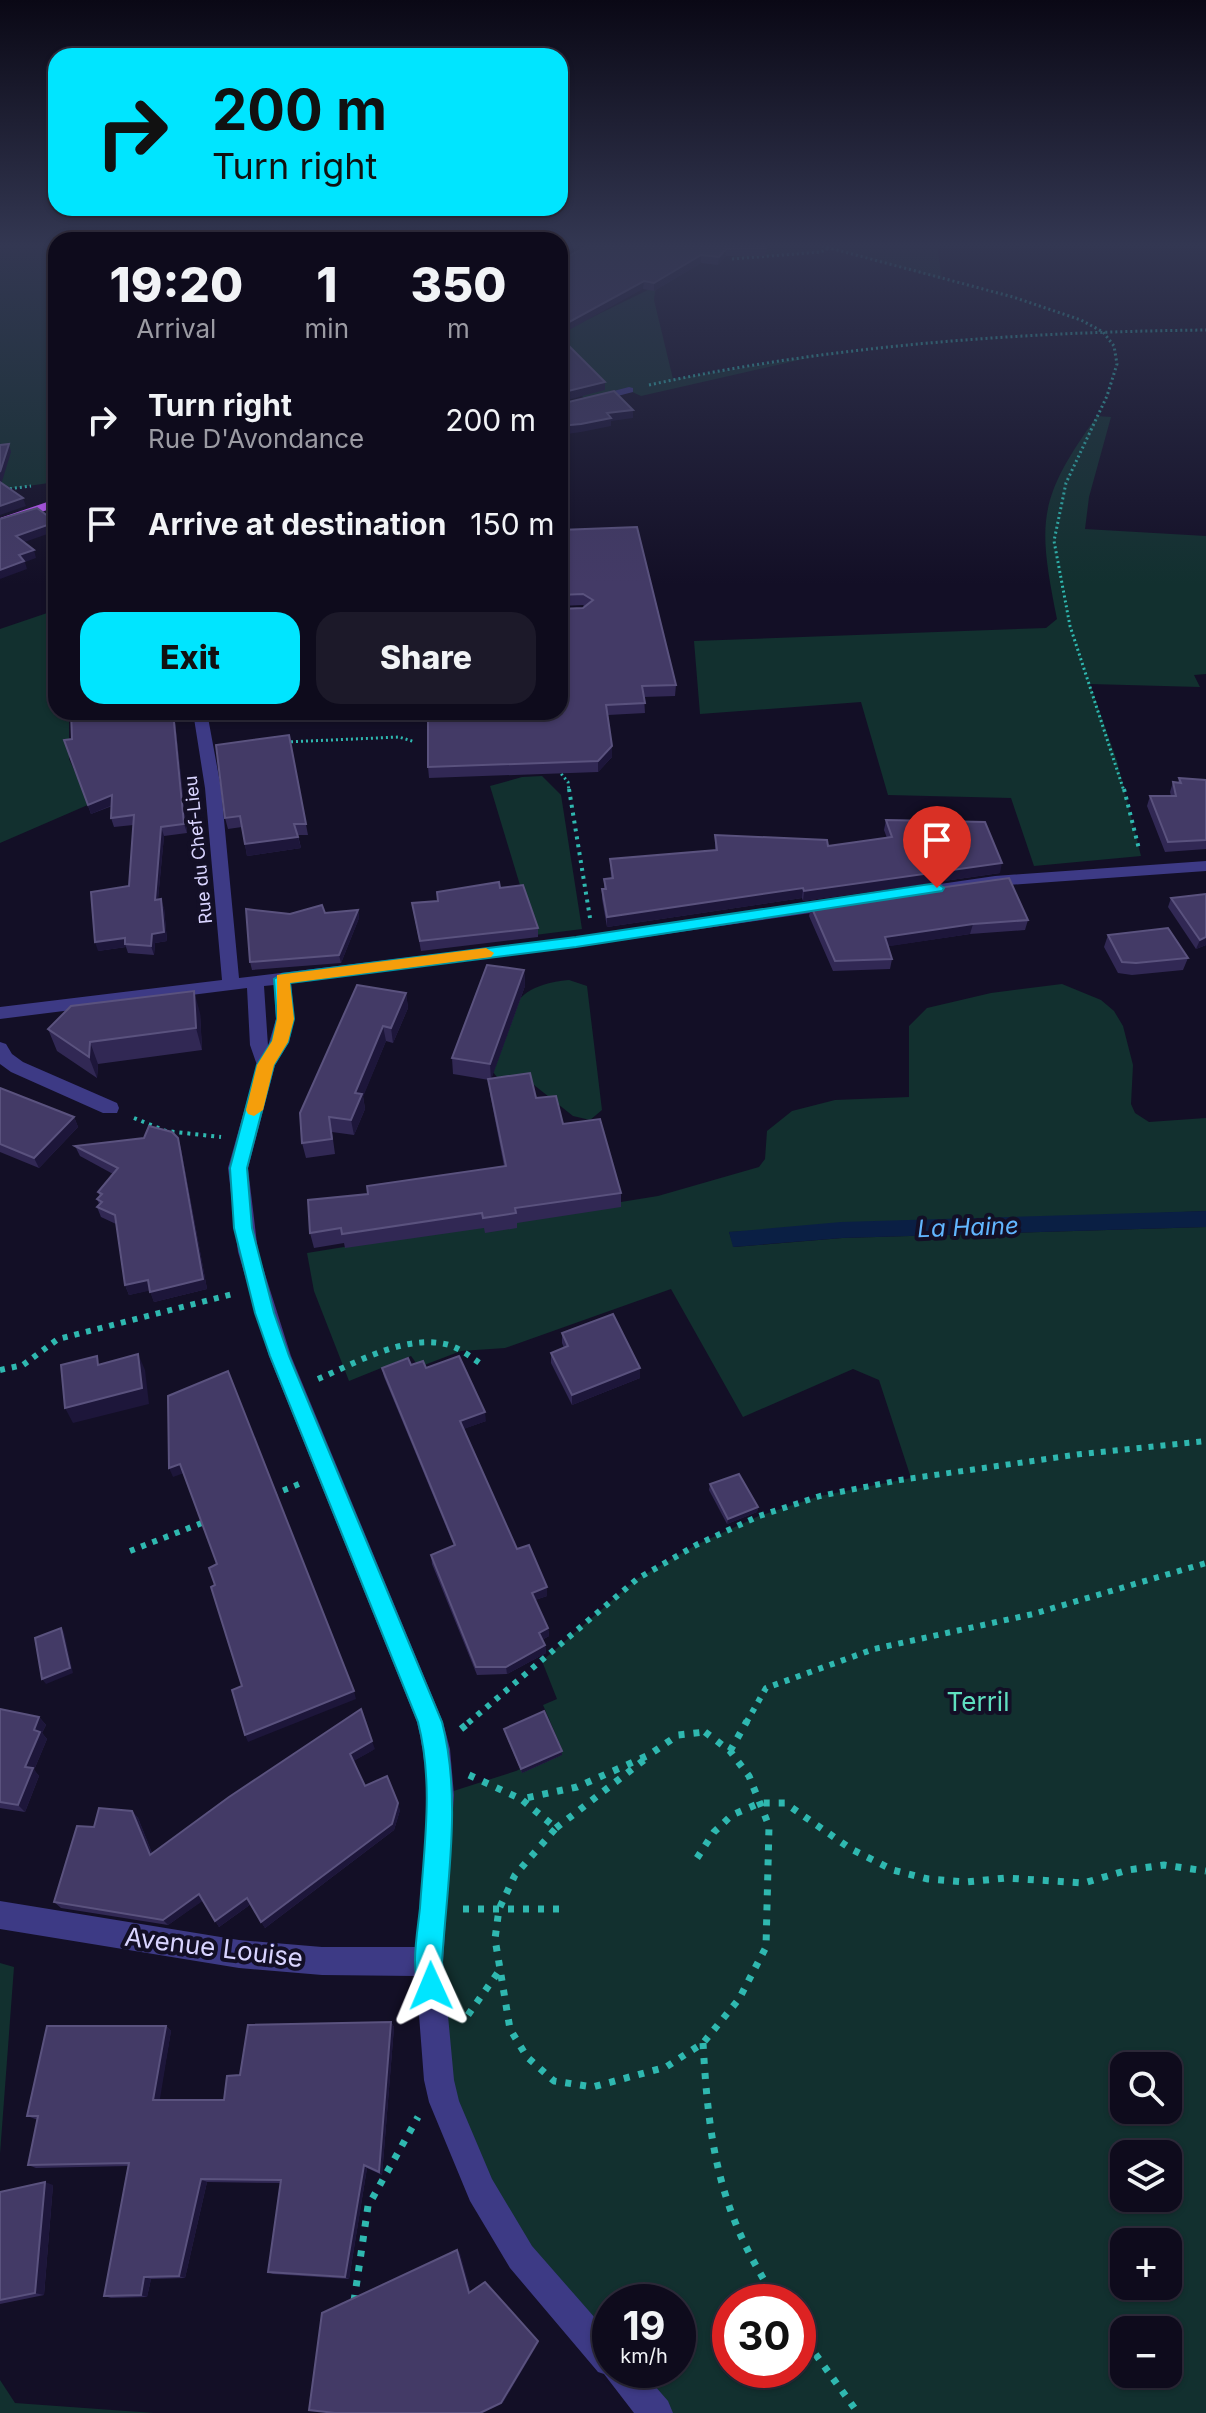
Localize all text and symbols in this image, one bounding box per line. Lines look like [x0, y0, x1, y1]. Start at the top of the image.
text: 200 m [212, 76, 387, 144]
icon: right [80, 80, 184, 184]
text: Turn right [212, 144, 377, 188]
text: 19:20 [109, 255, 243, 314]
text: 1 [316, 255, 337, 314]
text: 350 [410, 255, 507, 314]
text: Arrival [136, 313, 216, 344]
text: min [305, 313, 349, 344]
text: m [447, 313, 470, 344]
text: Turn right [148, 387, 292, 423]
icon: right [80, 398, 124, 442]
text: 200 m [445, 402, 536, 438]
text: Rue D'Avondance [148, 423, 364, 454]
icon: arrive [80, 502, 124, 546]
text: Arrive at destination [148, 506, 446, 542]
text: 150 m [470, 506, 554, 542]
button: Exit [80, 612, 300, 704]
button: Share [316, 612, 536, 704]
street label: Rue du Chef-Lieu [180, 775, 216, 925]
pin [903, 806, 971, 888]
icon: arrive [915, 818, 959, 862]
water label: La Haine [917, 1211, 1019, 1243]
park label: Terril [947, 1686, 1009, 1717]
street label: Avenue Louise [123, 1921, 305, 1973]
position arrow [389, 1944, 473, 2028]
map controls [1110, 2052, 1182, 2388]
button: search [1110, 2052, 1182, 2124]
button: layers [1110, 2140, 1182, 2212]
button: + [1110, 2228, 1182, 2300]
speed limit sign: 30 [712, 2284, 816, 2388]
text: 19 [622, 2301, 666, 2350]
button: − [1110, 2316, 1182, 2388]
text: km/h [620, 2344, 668, 2368]

